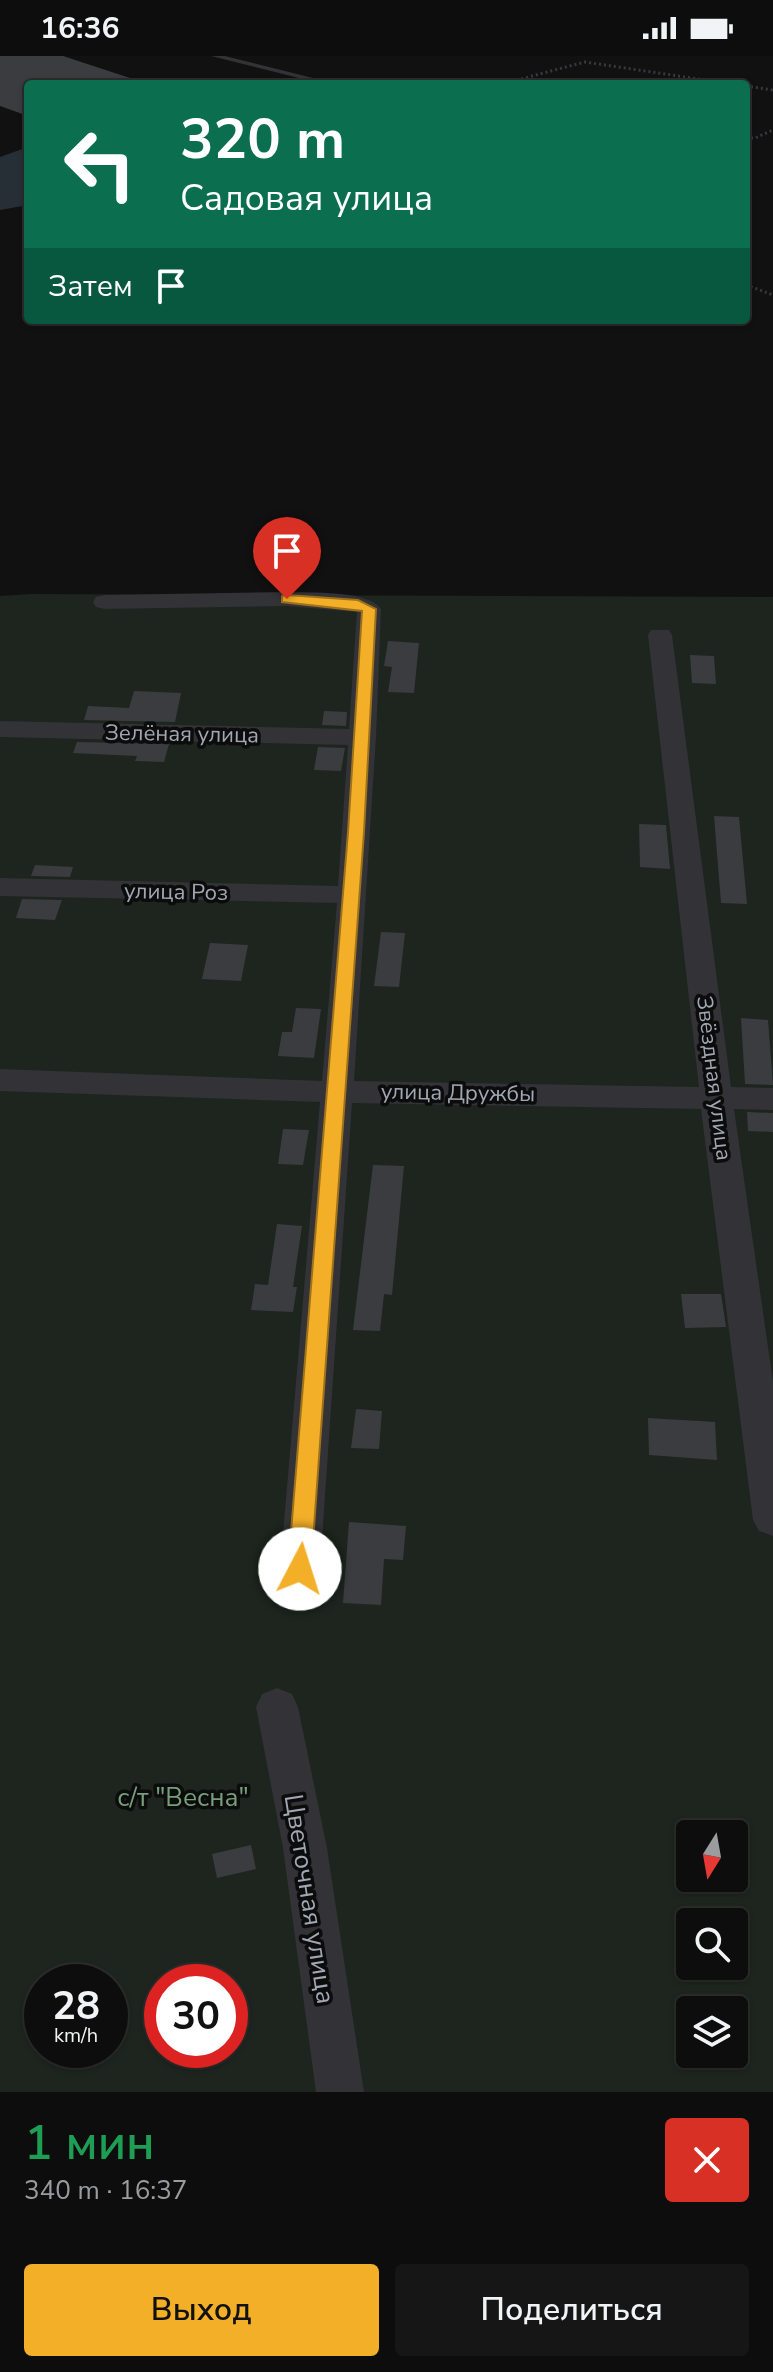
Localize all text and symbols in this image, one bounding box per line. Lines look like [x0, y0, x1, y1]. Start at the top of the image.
text: 16:36 [40, 8, 119, 49]
text: 320 m [180, 101, 345, 178]
icon: left [48, 112, 152, 216]
text: Садовая улица [180, 174, 433, 223]
icon: arrive [149, 264, 193, 308]
text: Затем [48, 266, 133, 307]
pin [253, 517, 321, 599]
icon: arrive [265, 529, 309, 573]
street label: Зелёная улица [105, 718, 259, 750]
street label: улица Роз [124, 876, 228, 908]
street label: Звёздная улица [689, 994, 739, 1162]
street label: улица Дружбы [381, 1077, 535, 1109]
position arrow [258, 1527, 342, 1611]
park label: с/т "Весна" [117, 1780, 249, 1815]
street label: Цветочная улица [276, 1792, 343, 2006]
north arrow [676, 1820, 748, 1892]
map controls [676, 1820, 748, 2068]
button: search [676, 1908, 748, 1980]
speed limit sign: 30 [144, 1964, 248, 2068]
text: 28 [52, 1979, 100, 2033]
button: layers [676, 1996, 748, 2068]
text: km/h [54, 2022, 98, 2049]
text: 1 мин [24, 2110, 155, 2176]
button: close [665, 2118, 749, 2202]
text: 340 m · 16:37 [24, 2173, 187, 2208]
button: Выход [24, 2264, 379, 2356]
button: Поделиться [395, 2264, 749, 2356]

